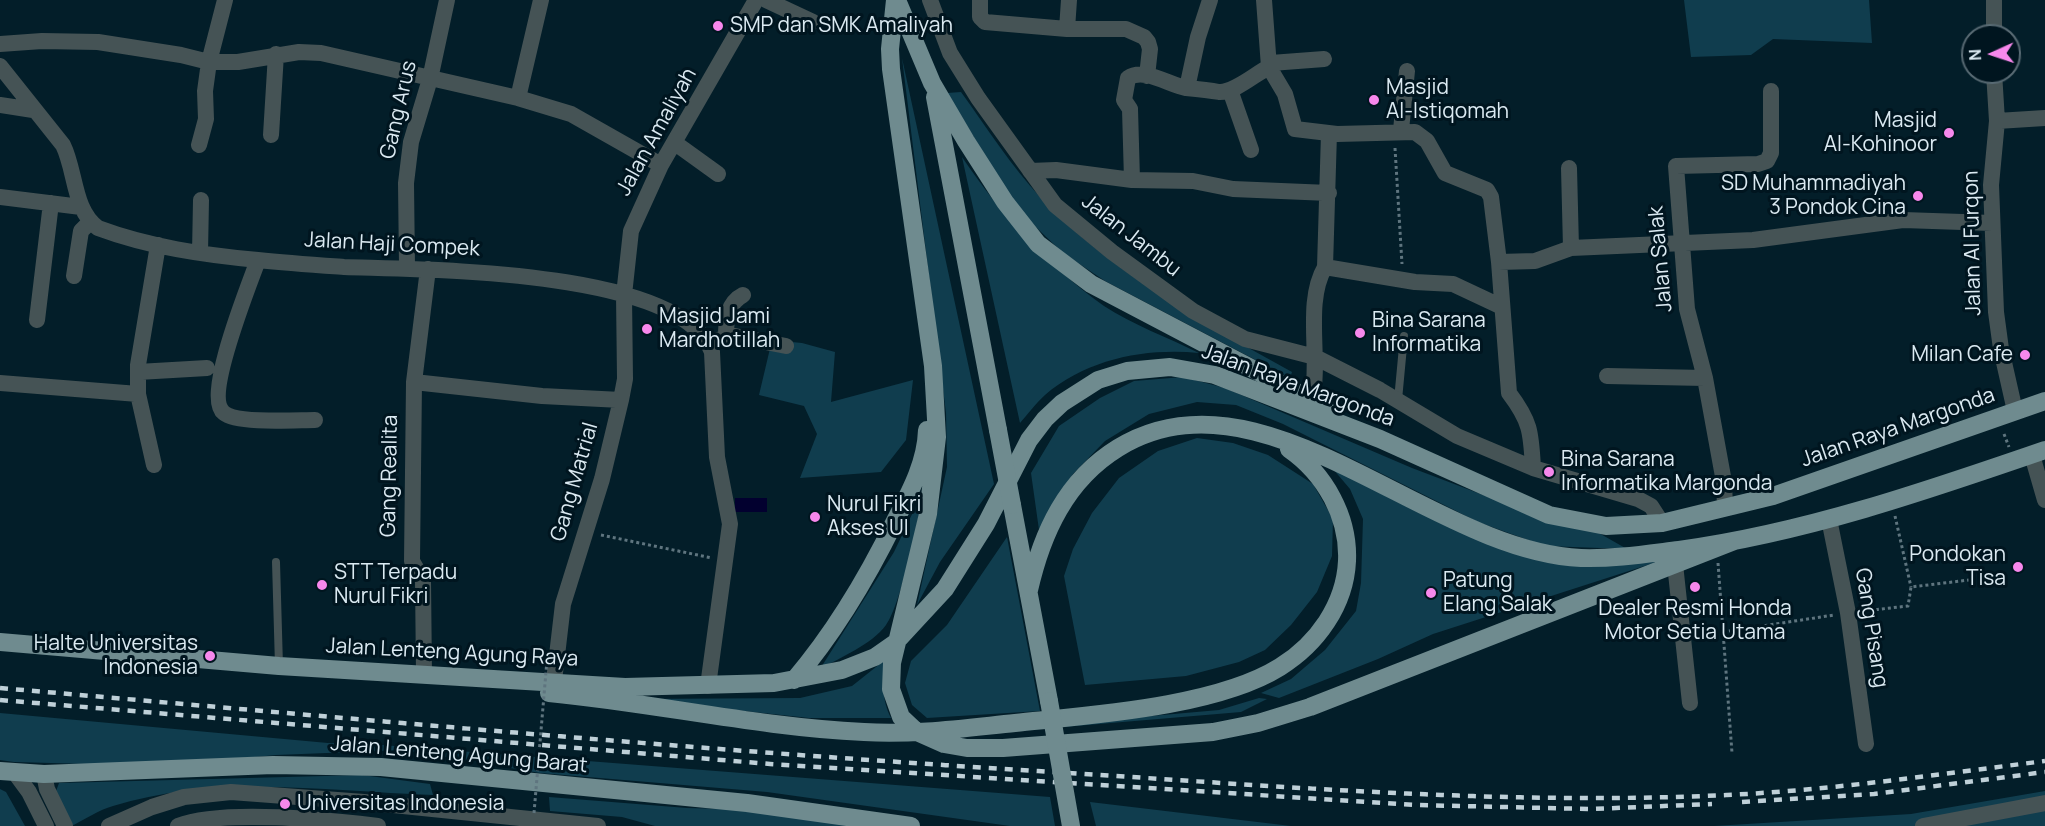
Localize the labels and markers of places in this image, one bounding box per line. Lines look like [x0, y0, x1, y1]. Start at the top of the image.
place label: SMP dan SMK Amaliyah [730, 13, 953, 39]
marker: SMP dan SMK Amaliyah [711, 19, 725, 33]
place label: Masjid Al-Istiqomah [1386, 75, 1509, 125]
marker: Masjid Al-Istiqomah [1367, 93, 1381, 107]
place label: Masjid Al-Kohinoor [1824, 108, 1937, 158]
marker: Masjid Al-Kohinoor [1942, 126, 1956, 140]
place label: SD Muhammadiyah 3 Pondok Cina [1721, 171, 1906, 221]
marker: SD Muhammadiyah 3 Pondok Cina [1911, 189, 1925, 203]
place label: Masjid Jami Mardhotillah [659, 304, 780, 354]
place label: Bina Sarana Informatika [1372, 308, 1486, 358]
marker: Masjid Jami Mardhotillah [640, 322, 654, 336]
marker: Bina Sarana Informatika [1353, 326, 1367, 340]
place label: Milan Cafe [1911, 342, 2013, 368]
marker: Milan Cafe [2018, 348, 2032, 362]
place label: Bina Sarana Informatika Margonda [1561, 447, 1772, 497]
marker: Bina Sarana Informatika Margonda [1542, 465, 1556, 479]
place label: Nurul Fikri Akses UI [827, 492, 921, 542]
marker: Nurul Fikri Akses UI [808, 510, 822, 524]
place label: Pondokan Tisa [1909, 542, 2006, 592]
place label: STT Terpadu Nurul Fikri [334, 560, 457, 610]
marker: Pondokan Tisa [2011, 560, 2025, 574]
place label: Patung Elang Salak [1443, 568, 1552, 618]
marker: STT Terpadu Nurul Fikri [315, 578, 329, 592]
marker: Dealer Resmi Honda Motor Setia Utama [1688, 580, 1702, 594]
marker: Patung Elang Salak [1424, 586, 1438, 600]
place label: Dealer Resmi Honda Motor Setia Utama [1598, 596, 1792, 646]
place label: Halte Universitas Indonesia [34, 631, 198, 681]
marker: Halte Universitas Indonesia [203, 649, 217, 663]
place label: Universitas Indonesia [297, 791, 504, 817]
marker: Universitas Indonesia [278, 797, 292, 811]

